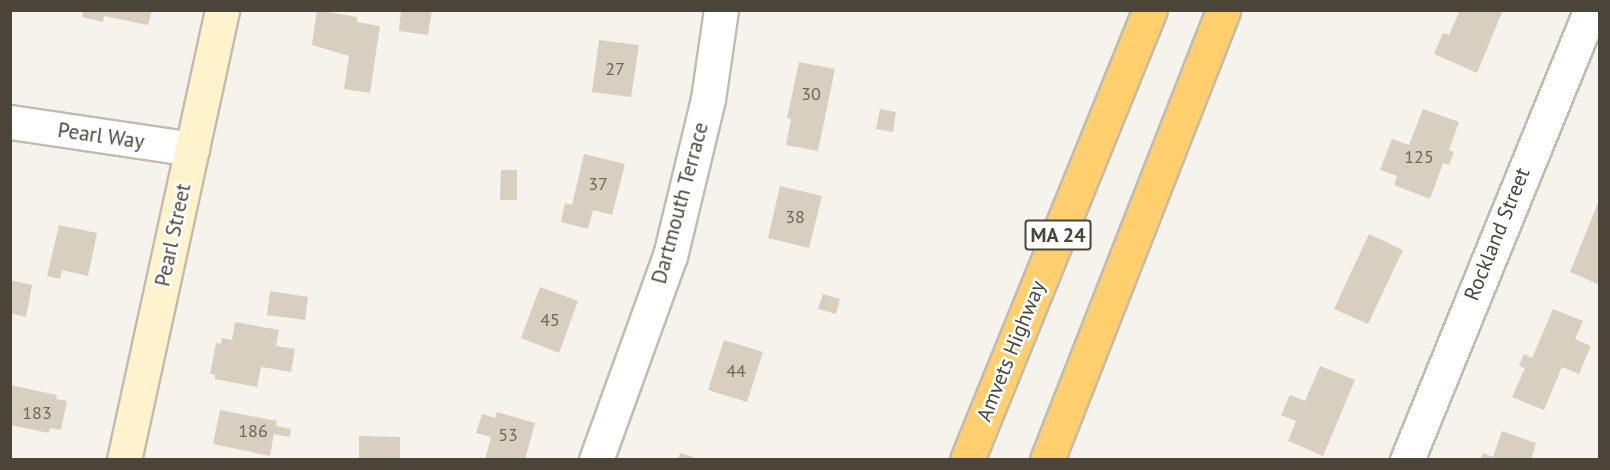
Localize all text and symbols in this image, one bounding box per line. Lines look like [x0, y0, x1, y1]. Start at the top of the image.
house number: 27 [605, 58, 625, 80]
house number: 30 [801, 83, 821, 105]
street label: Pearl Way [56, 117, 146, 155]
street label: Dartmouth Terrace [646, 119, 714, 287]
house number: 125 [1404, 146, 1434, 168]
street label: Rockland Street [1459, 164, 1535, 304]
house number: 37 [588, 173, 608, 195]
street label: Pearl Street [150, 181, 196, 289]
house number: 38 [785, 206, 805, 228]
road number: MA 24 [1024, 218, 1092, 252]
street label: Amvets Highway [971, 277, 1051, 425]
house number: 45 [540, 309, 560, 331]
house number: 44 [726, 360, 746, 382]
house number: 183 [22, 402, 52, 424]
house number: 186 [238, 420, 268, 442]
house number: 53 [498, 424, 518, 446]

